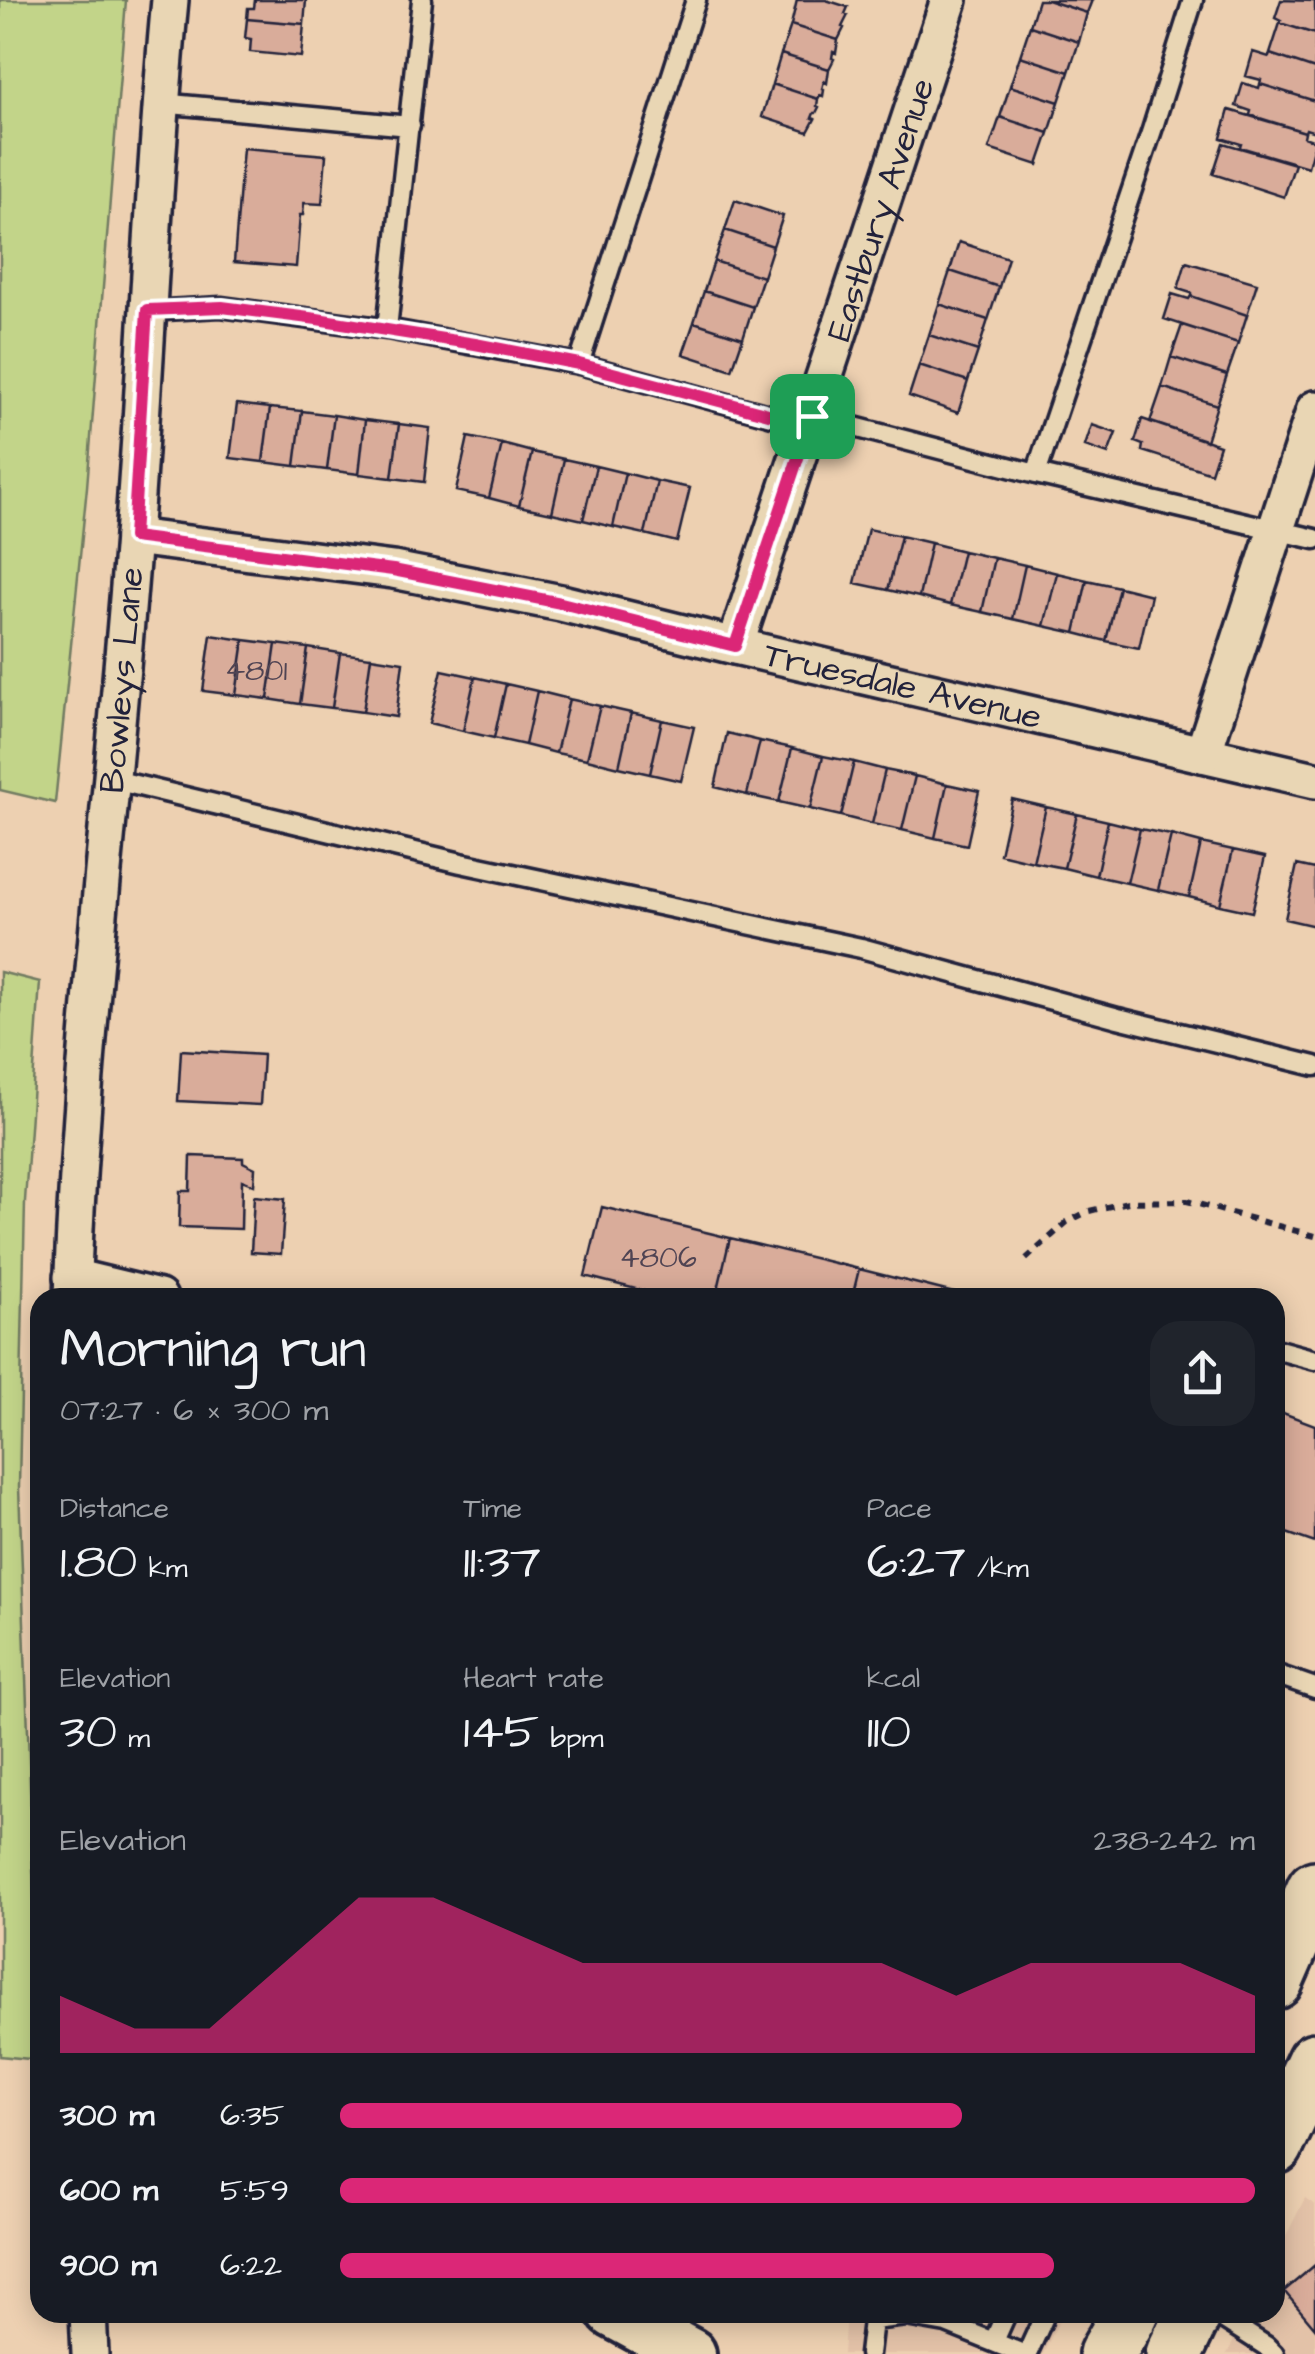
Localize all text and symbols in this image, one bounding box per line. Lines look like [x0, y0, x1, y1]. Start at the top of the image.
street label: Eastbury Avenue [815, 72, 947, 348]
pin [770, 374, 855, 459]
icon: arrive [785, 389, 840, 444]
street label: Bowleys Lane [88, 565, 157, 795]
street label: Truesdale Avenue [759, 631, 1046, 742]
house number: 4801 [225, 650, 287, 692]
house number: 4806 [619, 1237, 697, 1279]
text: Morning run [60, 1312, 366, 1388]
button: share [1150, 1321, 1255, 1426]
text: 07:27 · 6 × 300 m [60, 1388, 328, 1433]
text: Distance [60, 1489, 169, 1528]
text: Time [463, 1489, 522, 1528]
text: Pace [867, 1489, 932, 1528]
text: 1.80 [60, 1528, 137, 1597]
text: 11:37 [463, 1528, 541, 1597]
text: 6:27 [867, 1528, 966, 1597]
text: km [137, 1549, 188, 1588]
text: /km [966, 1549, 1029, 1588]
text: Elevation [60, 1659, 170, 1698]
text: Heart rate [463, 1659, 604, 1698]
text: kcal [867, 1659, 920, 1698]
text: 30 [60, 1698, 117, 1767]
text: 145 [463, 1698, 539, 1767]
text: 110 [867, 1698, 911, 1767]
text: m [117, 1719, 150, 1758]
text: bpm [539, 1719, 603, 1758]
text: Elevation [60, 1818, 186, 1863]
text: 238–242 m [1094, 1818, 1255, 1863]
text: 300 m [60, 2093, 154, 2138]
text: 6:35 [220, 2093, 284, 2138]
text: 600 m [60, 2168, 158, 2213]
text: 5:59 [220, 2168, 289, 2213]
text: 900 m [60, 2243, 156, 2288]
text: 6:22 [220, 2243, 282, 2288]

